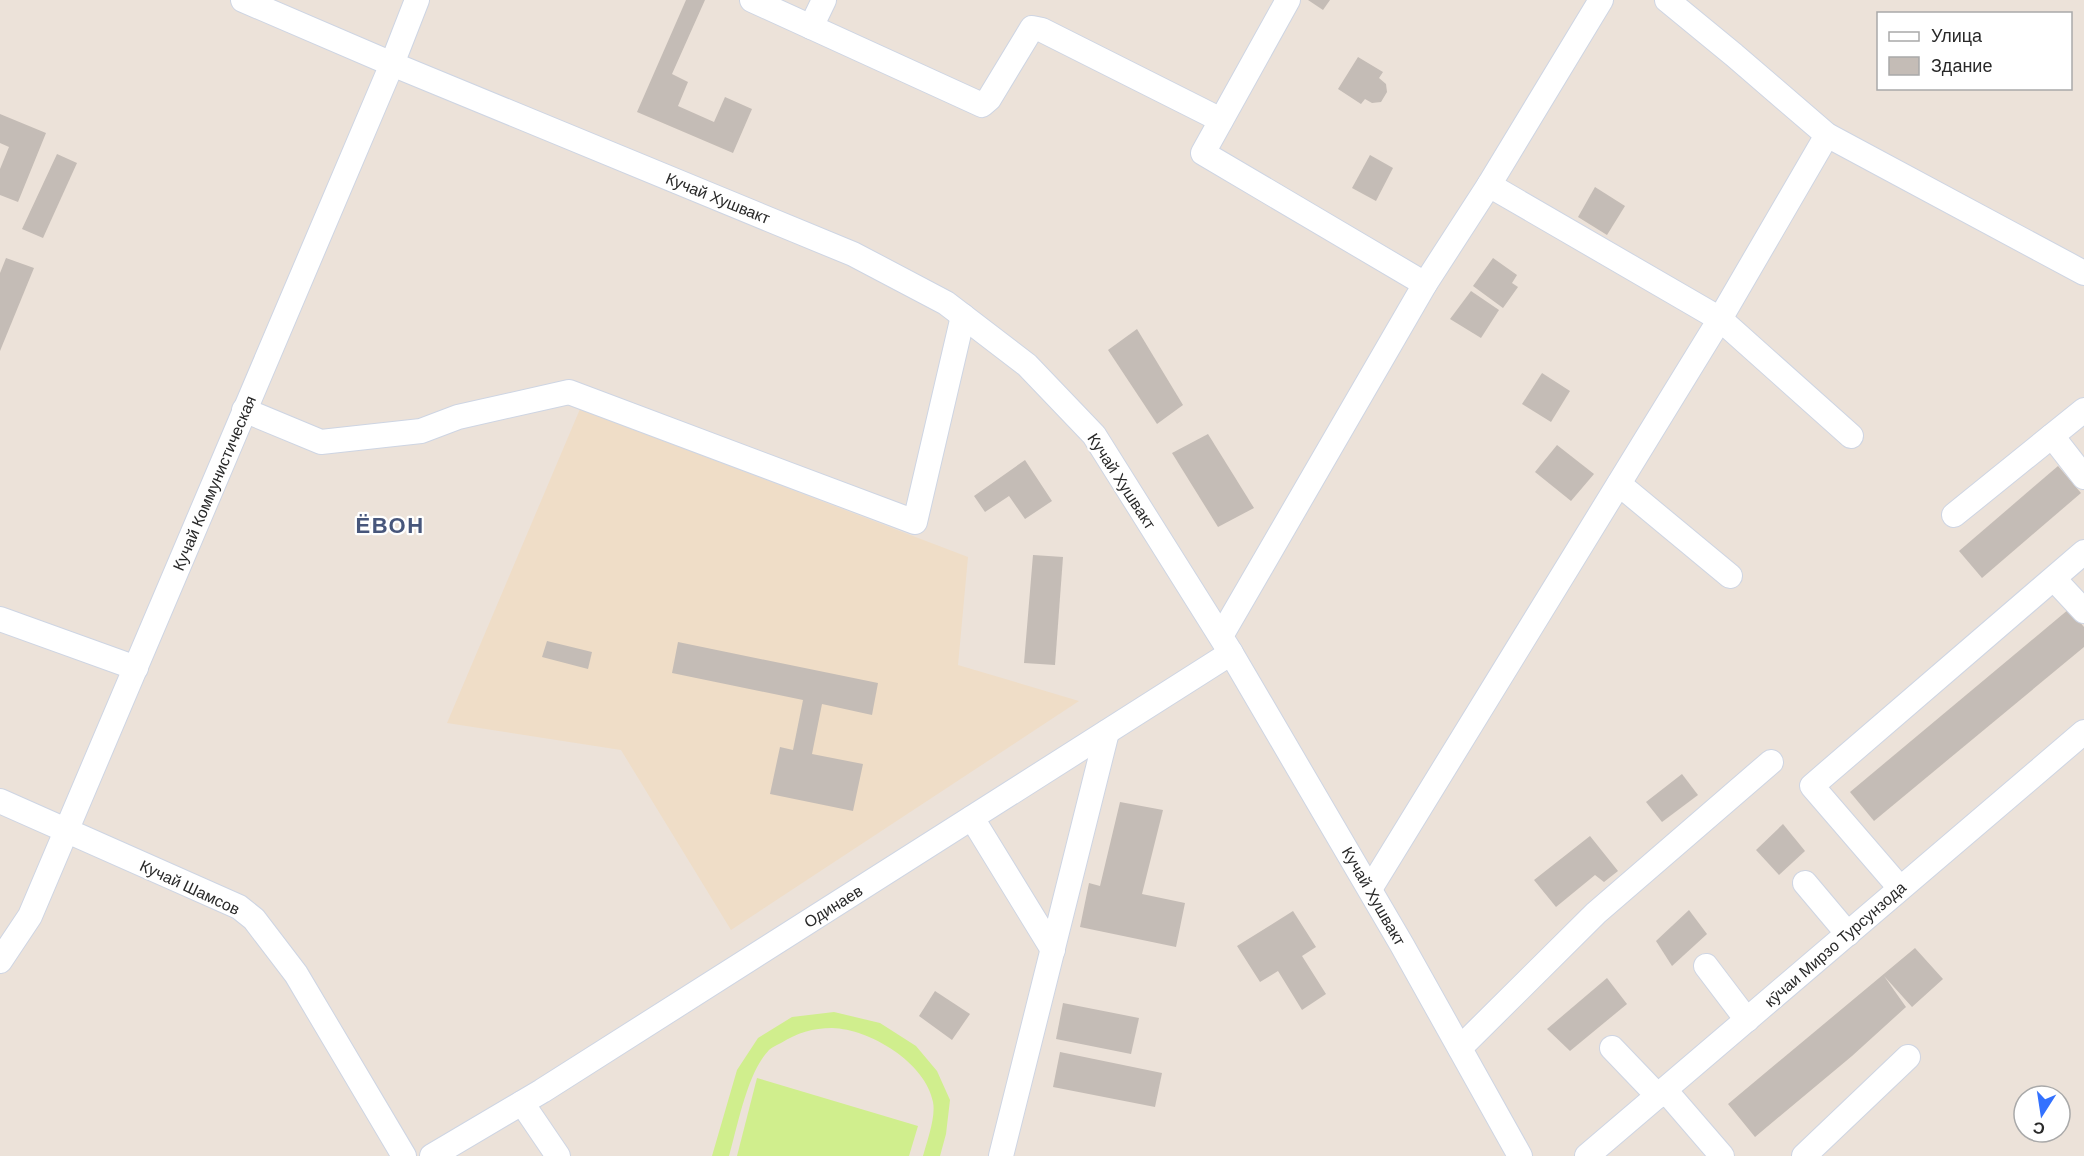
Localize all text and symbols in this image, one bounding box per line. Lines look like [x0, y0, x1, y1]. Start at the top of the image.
legend [1877, 12, 2072, 90]
text: Улица [1931, 24, 1983, 48]
text: Здание [1931, 54, 1992, 78]
street label: Кучай Хушвакт [663, 168, 774, 229]
street label: Кучай Коммунистическая [168, 392, 261, 574]
street label: Кучай Хушвакт [1083, 429, 1161, 534]
district label: ЁВОН [355, 511, 425, 540]
street label: Кучай Хушвакт [1337, 843, 1411, 950]
street label: Кучай Шамсов [136, 855, 243, 920]
street label: кӯчаи Мирзо Турсунзода [1760, 877, 1911, 1012]
street label: Одинаев [800, 880, 867, 933]
north arrow [2012, 1084, 2072, 1144]
text: С [2031, 1117, 2047, 1140]

